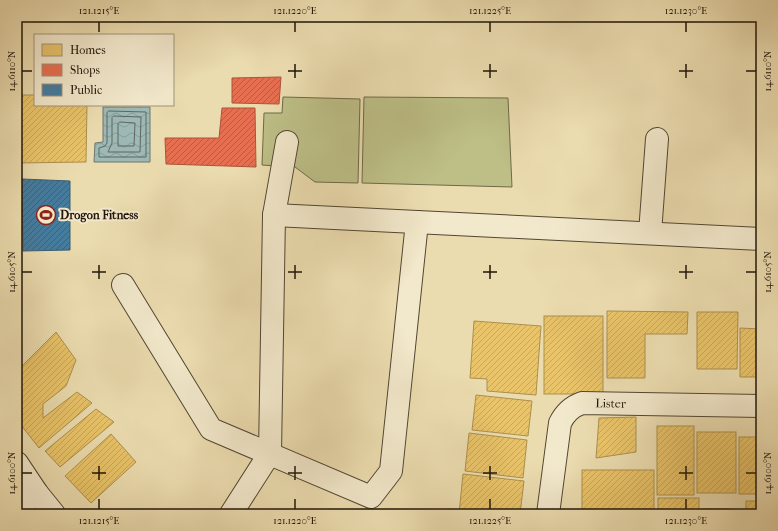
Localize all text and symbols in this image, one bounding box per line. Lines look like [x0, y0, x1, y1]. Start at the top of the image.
text: 121.1215°E [79, 5, 119, 17]
text: 121.1220°E [273, 5, 317, 17]
text: 121.1225°E [469, 5, 511, 17]
text: 121.1230°E [665, 5, 707, 17]
legend [34, 34, 174, 106]
text: Homes [70, 43, 106, 57]
text: 14.6110°N [6, 50, 18, 91]
text: 14.6110°N [762, 50, 774, 91]
text: Shops [70, 63, 100, 77]
text: Public [70, 83, 102, 97]
sports icon: Drogon Fitness [35, 204, 57, 226]
place label: Drogon Fitness [60, 208, 139, 223]
text: 14.6105°N [6, 251, 18, 293]
text: 14.6105°N [762, 251, 774, 293]
street label: Lister [595, 396, 627, 411]
text: 14.6100°N [6, 451, 18, 494]
text: 14.6100°N [762, 451, 774, 494]
text: 121.1215°E [79, 515, 119, 527]
text: 121.1220°E [273, 515, 317, 527]
text: 121.1225°E [469, 515, 511, 527]
text: 121.1230°E [665, 515, 707, 527]

